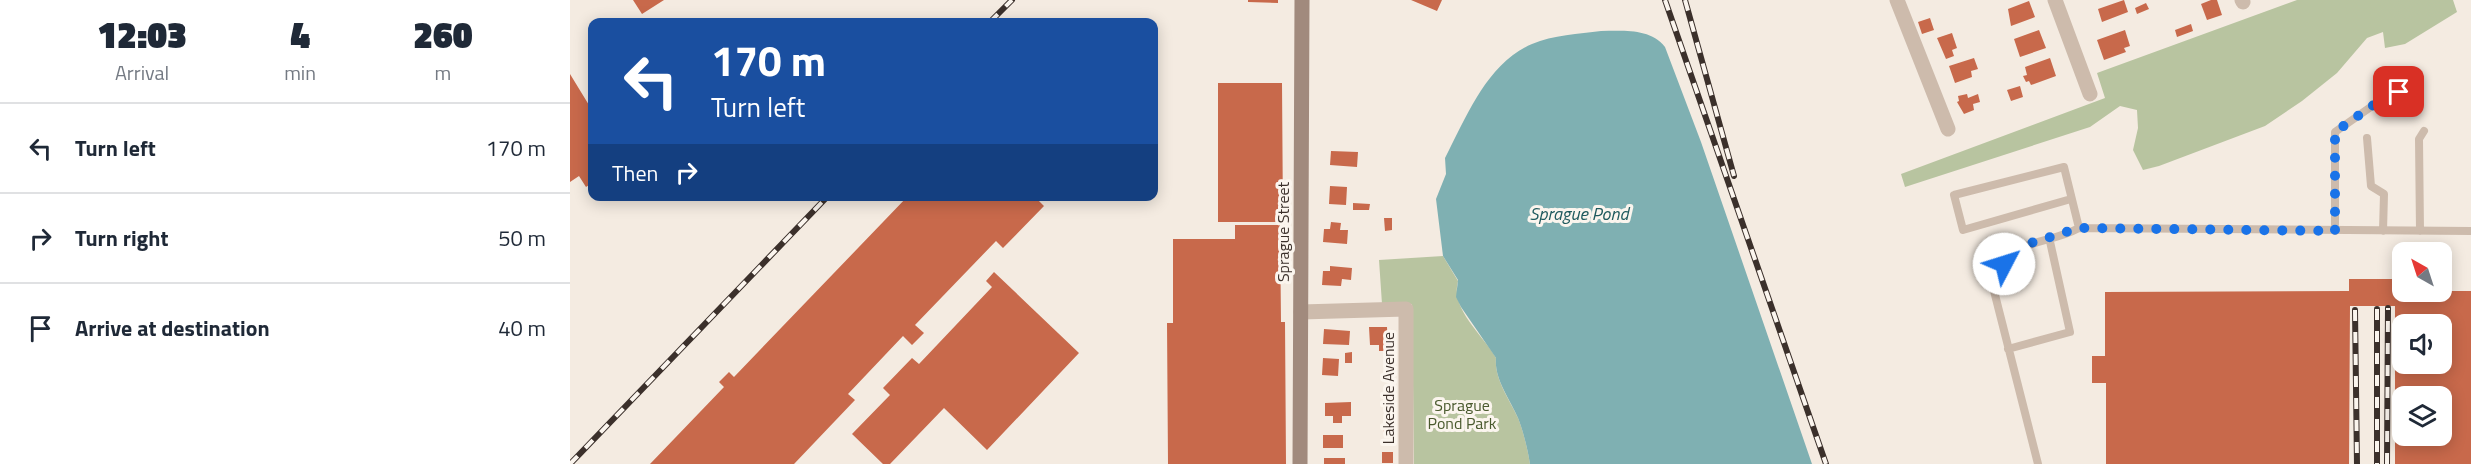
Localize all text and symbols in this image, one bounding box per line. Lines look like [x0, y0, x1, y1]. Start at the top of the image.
text: 12:03 [97, 7, 187, 62]
text: 4 [290, 7, 310, 62]
text: 260 [413, 7, 473, 62]
text: 170 m [711, 28, 826, 92]
icon: left [612, 42, 690, 120]
text: Arrival [115, 57, 169, 88]
text: min [284, 57, 316, 88]
text: m [435, 57, 451, 88]
pin [2373, 66, 2424, 117]
icon: arrive [2382, 75, 2415, 108]
text: Turn left [711, 86, 805, 127]
text: Turn left [75, 131, 156, 165]
text: 170 m [486, 131, 546, 165]
icon: left [24, 132, 57, 165]
text: Then [612, 156, 658, 190]
icon: right [670, 156, 703, 189]
street label: Sprague Street [1271, 182, 1295, 282]
water label: Sprague Pond [1530, 200, 1630, 227]
text: Turn right [75, 221, 169, 255]
text: 50 m [498, 221, 546, 255]
icon: right [24, 222, 57, 255]
position arrow [1972, 232, 2036, 296]
north arrow [2392, 242, 2452, 302]
map controls [2392, 242, 2452, 446]
text: Arrive at destination [75, 311, 270, 345]
text: 40 m [498, 311, 546, 345]
icon: arrive [24, 312, 57, 345]
button: sound [2392, 314, 2452, 374]
street label: Lakeside Avenue [1376, 332, 1400, 444]
button: layers [2392, 386, 2452, 446]
park label: Sprague Pond Park [1427, 393, 1497, 435]

